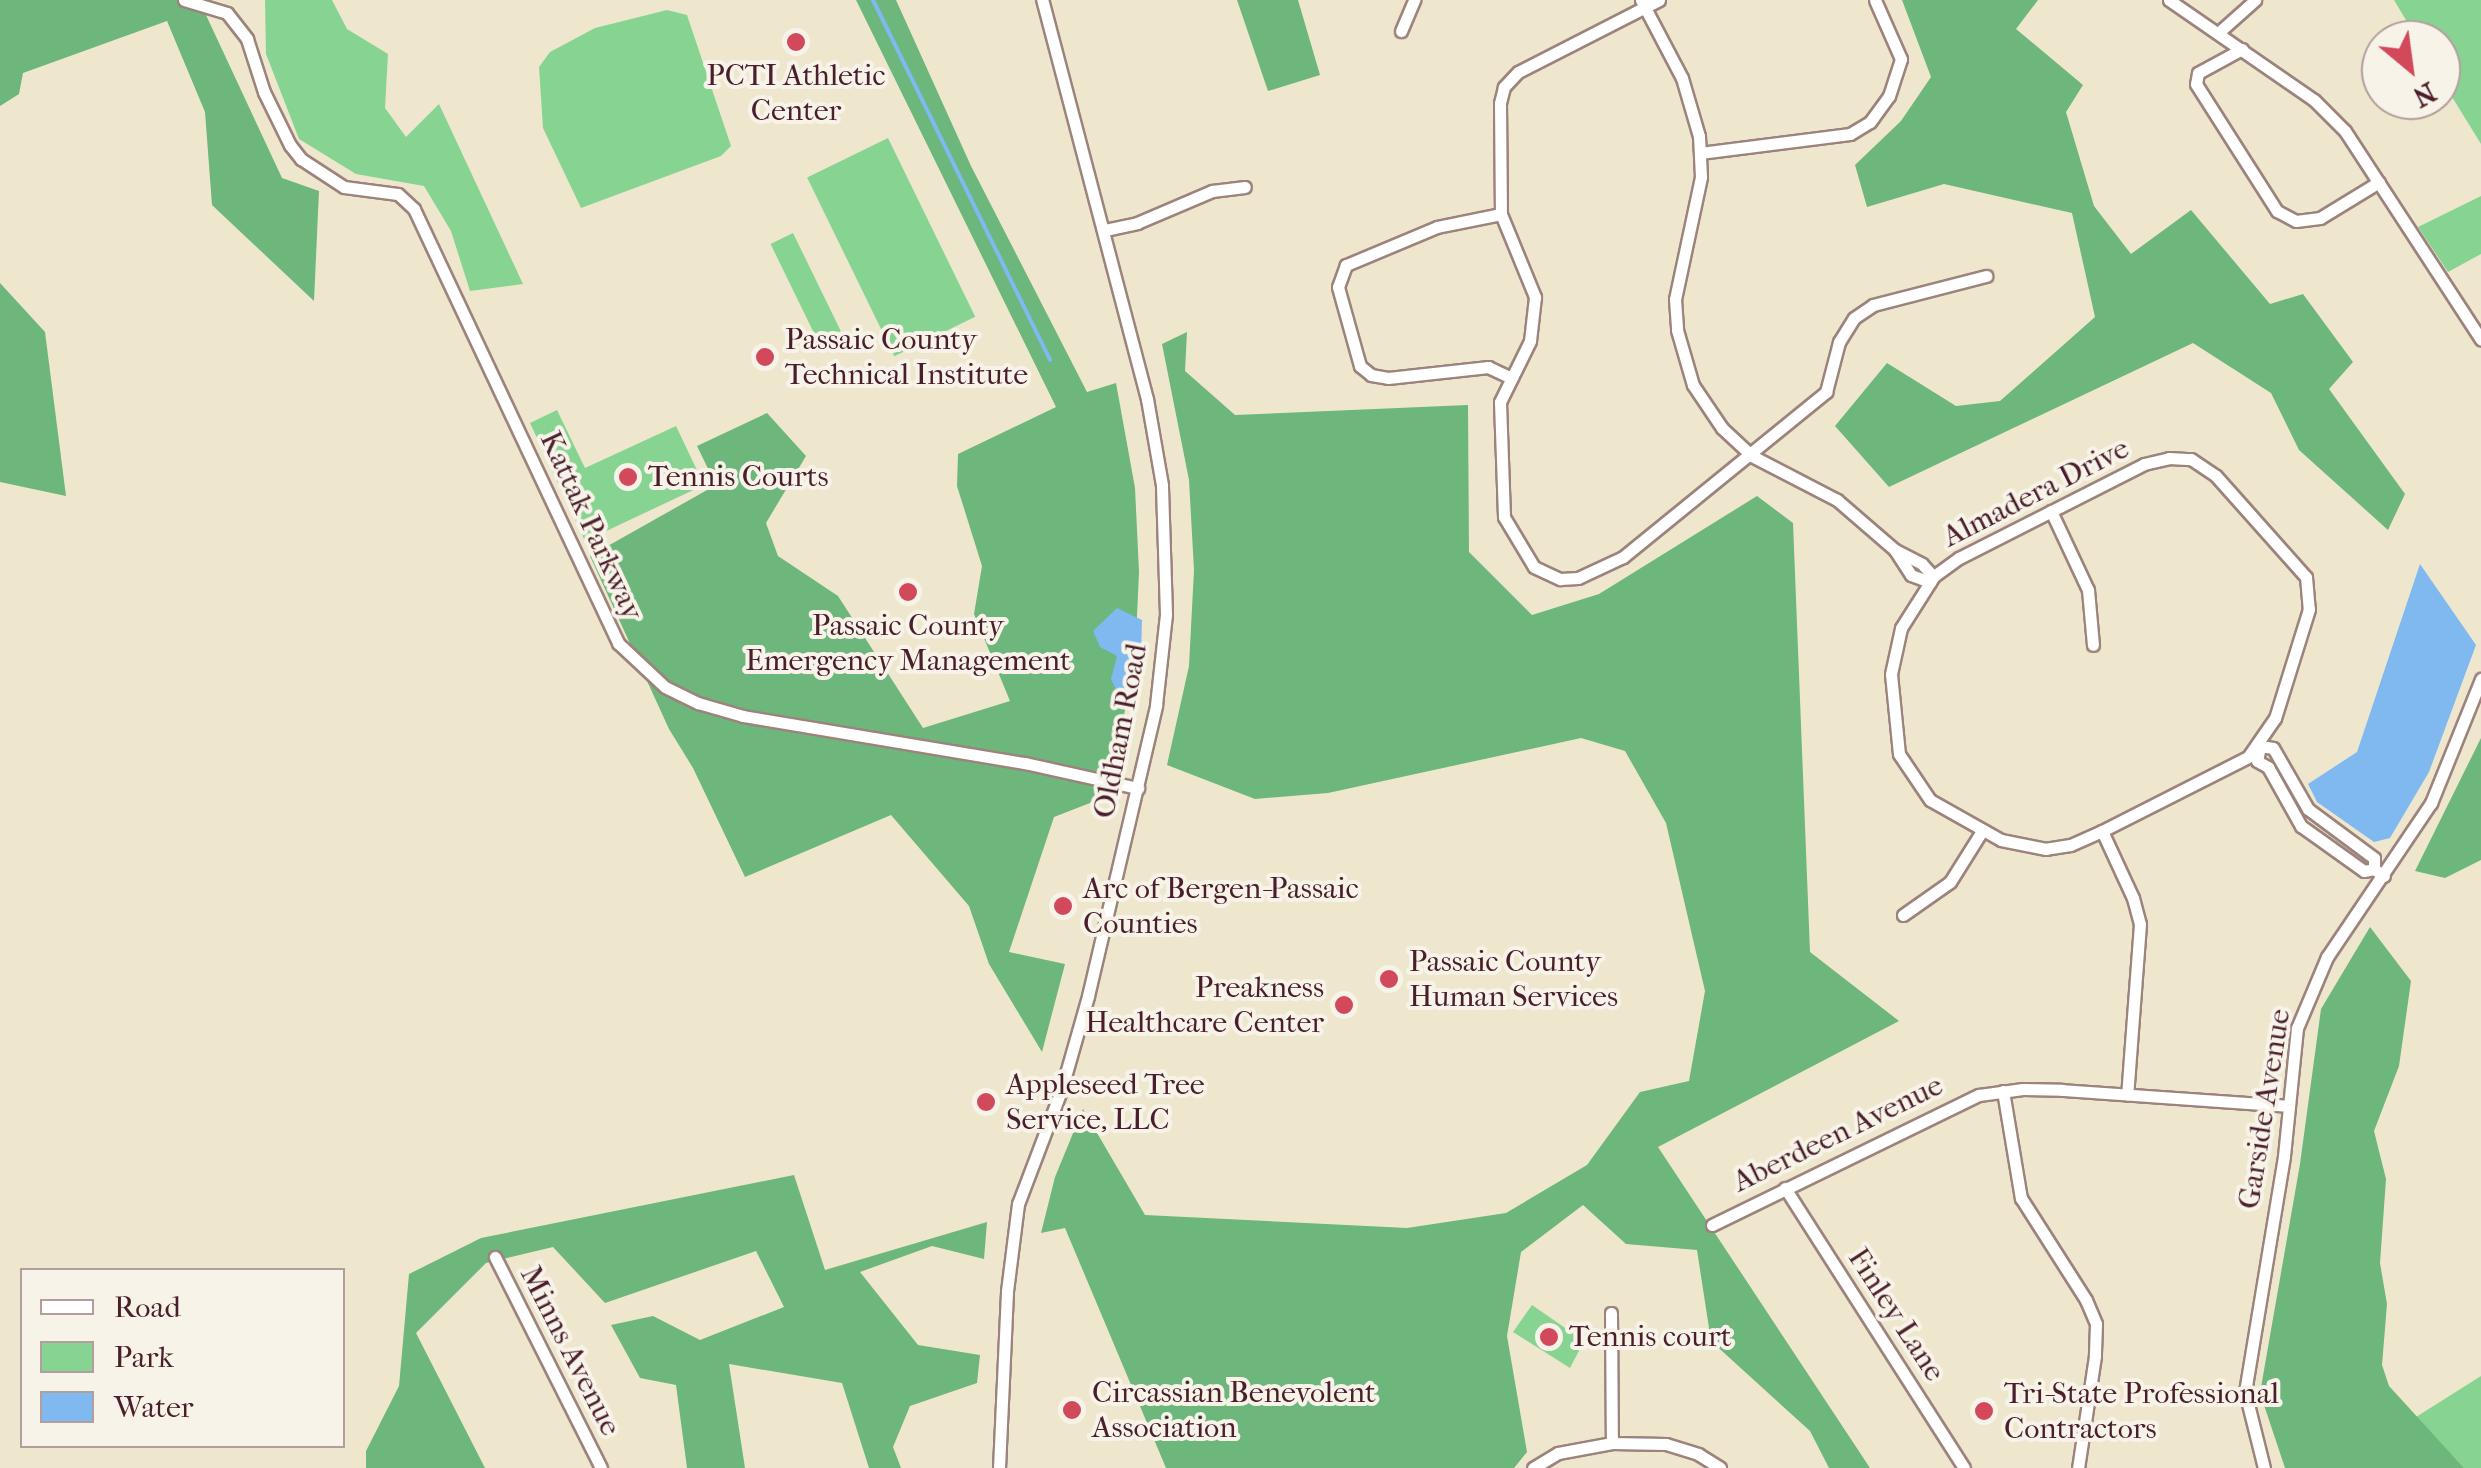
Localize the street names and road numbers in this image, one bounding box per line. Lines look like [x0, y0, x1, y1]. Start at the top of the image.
street label: Kattak Parkway [532, 426, 650, 626]
street label: Almadera Drive [1937, 431, 2135, 555]
street label: Oldham Road [1086, 641, 1156, 821]
street label: Garside Avenue [2231, 1006, 2299, 1212]
street label: Aberdeen Avenue [1727, 1068, 1949, 1200]
street label: Finley Lane [1840, 1242, 1952, 1388]
street label: Minns Avenue [512, 1260, 628, 1442]

